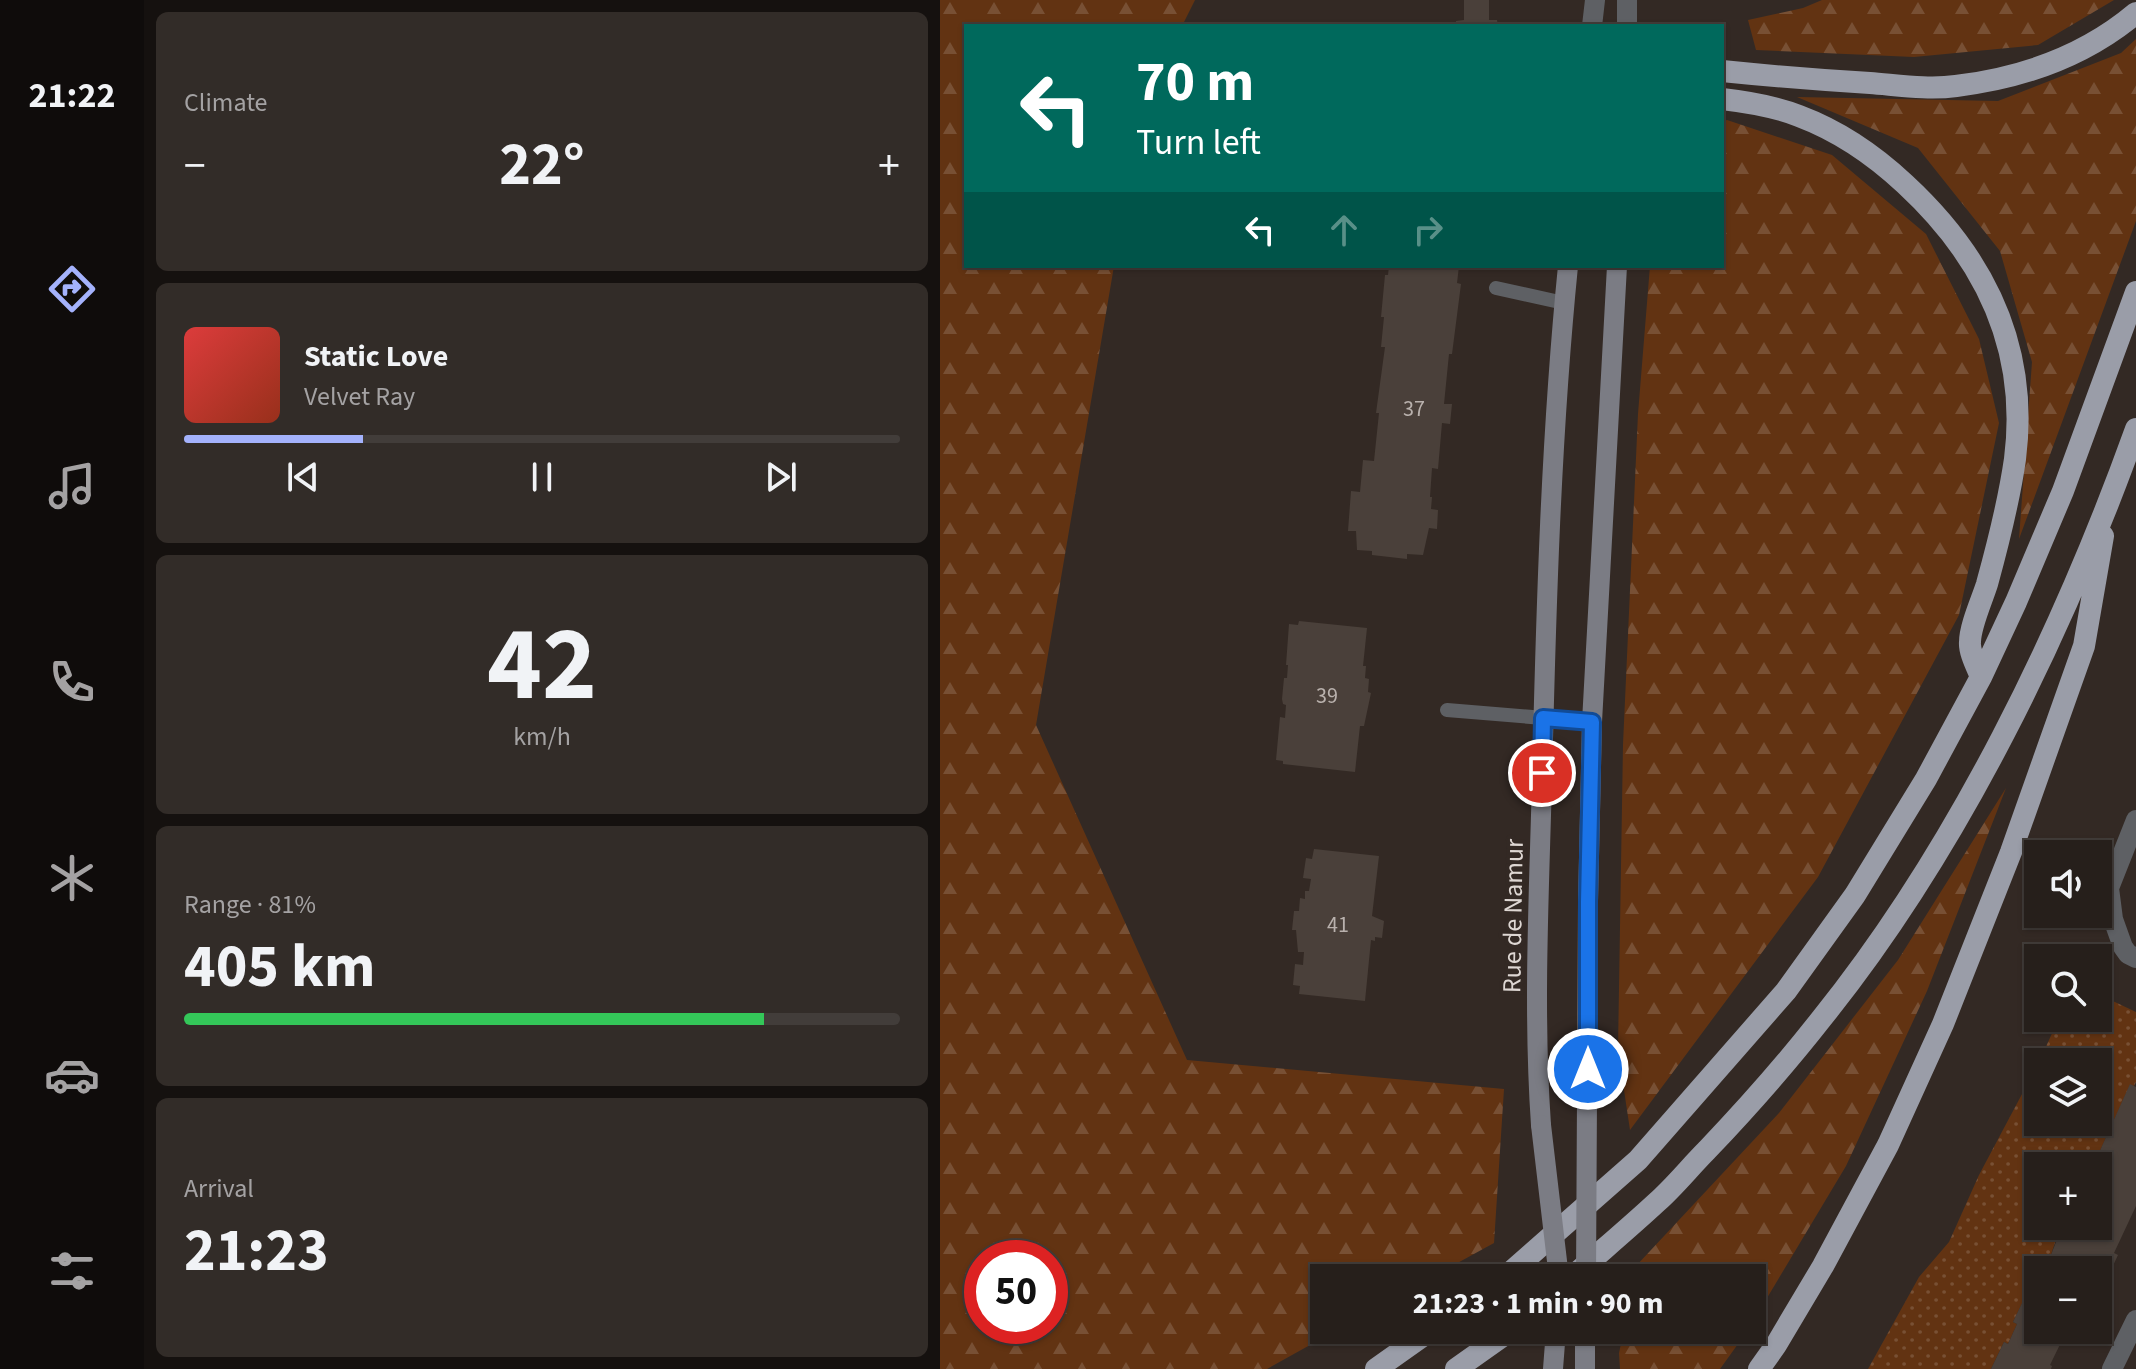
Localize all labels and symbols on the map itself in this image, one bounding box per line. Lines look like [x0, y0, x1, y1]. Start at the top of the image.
house number: 37 [1403, 393, 1425, 425]
house number: 39 [1316, 680, 1338, 712]
pin [1508, 739, 1576, 807]
street label: Rue de Namur [1493, 838, 1533, 993]
house number: 41 [1327, 909, 1349, 941]
position arrow [1546, 1027, 1630, 1111]
speed limit sign: 50 [964, 1240, 1068, 1344]

